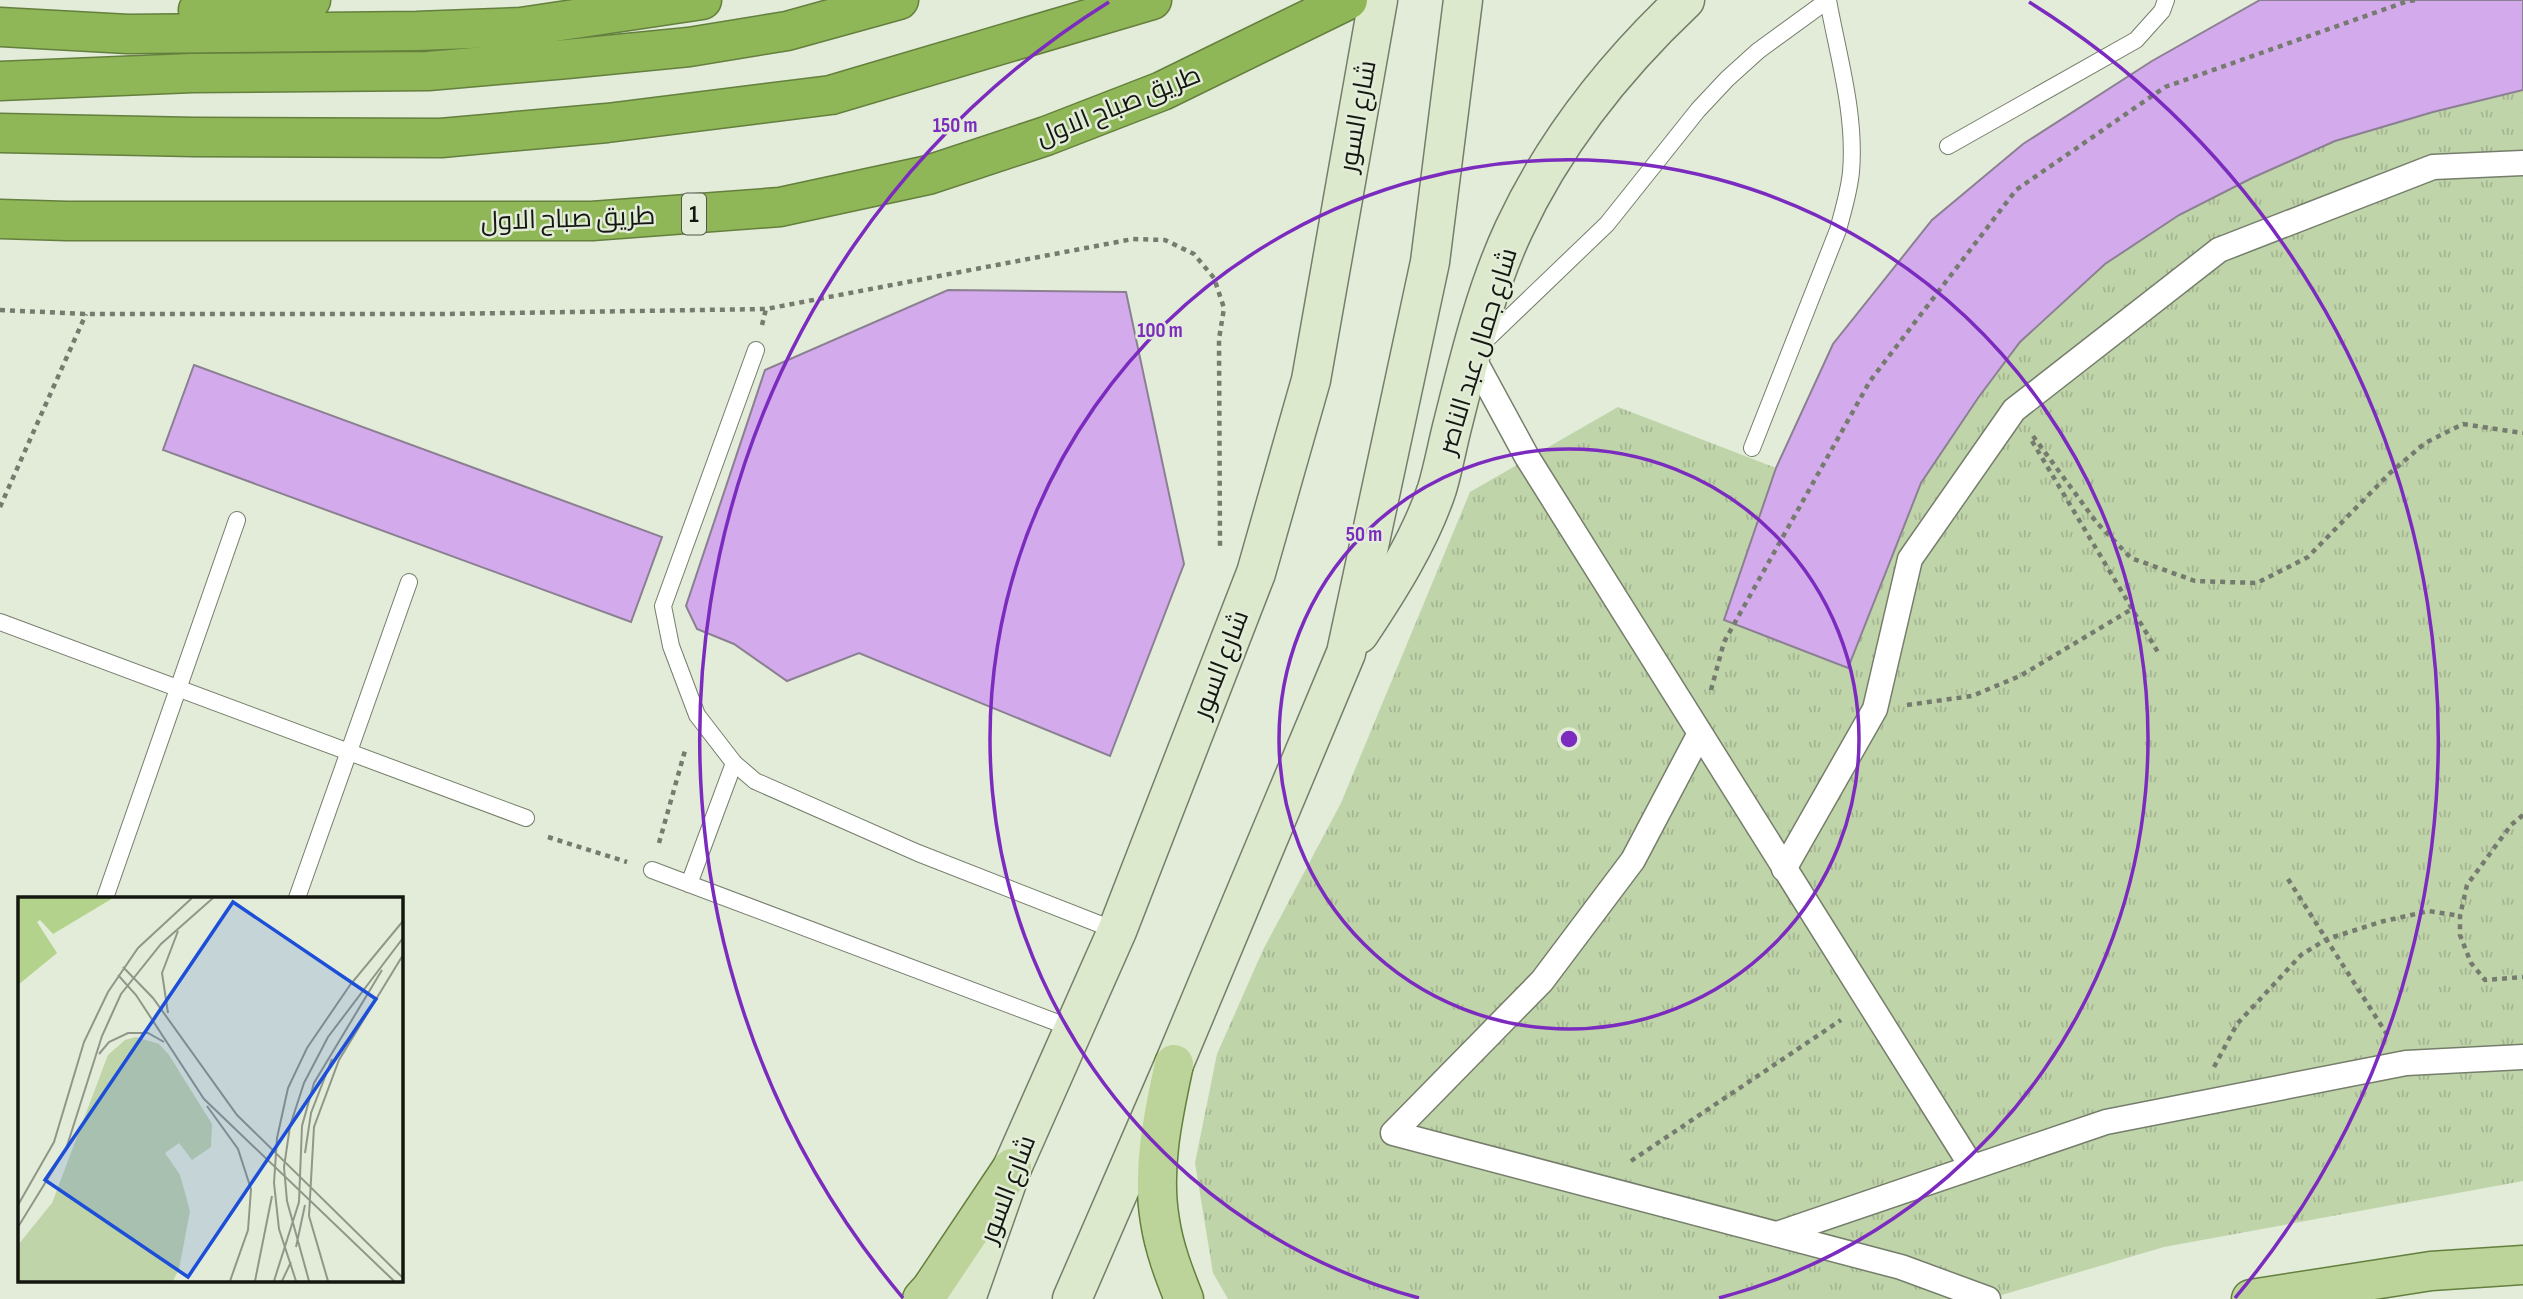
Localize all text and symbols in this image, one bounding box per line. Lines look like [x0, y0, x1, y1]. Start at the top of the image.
street label: شارع السور [1333, 58, 1384, 177]
street label: طريق صباح الاول [1032, 59, 1205, 153]
text: 150 m [933, 113, 977, 138]
road number: 1 [682, 194, 706, 234]
street label: طريق صباح الاول [480, 201, 656, 238]
street label: شارع جمال عبد الناصر [1432, 244, 1525, 460]
text: 100 m [1137, 318, 1183, 343]
text: 50 m [1346, 522, 1382, 547]
street label: شارع السور [1186, 606, 1256, 725]
centre of rings [1557, 727, 1581, 751]
inset map [18, 897, 402, 1282]
street label: شارع السور [973, 1131, 1043, 1250]

